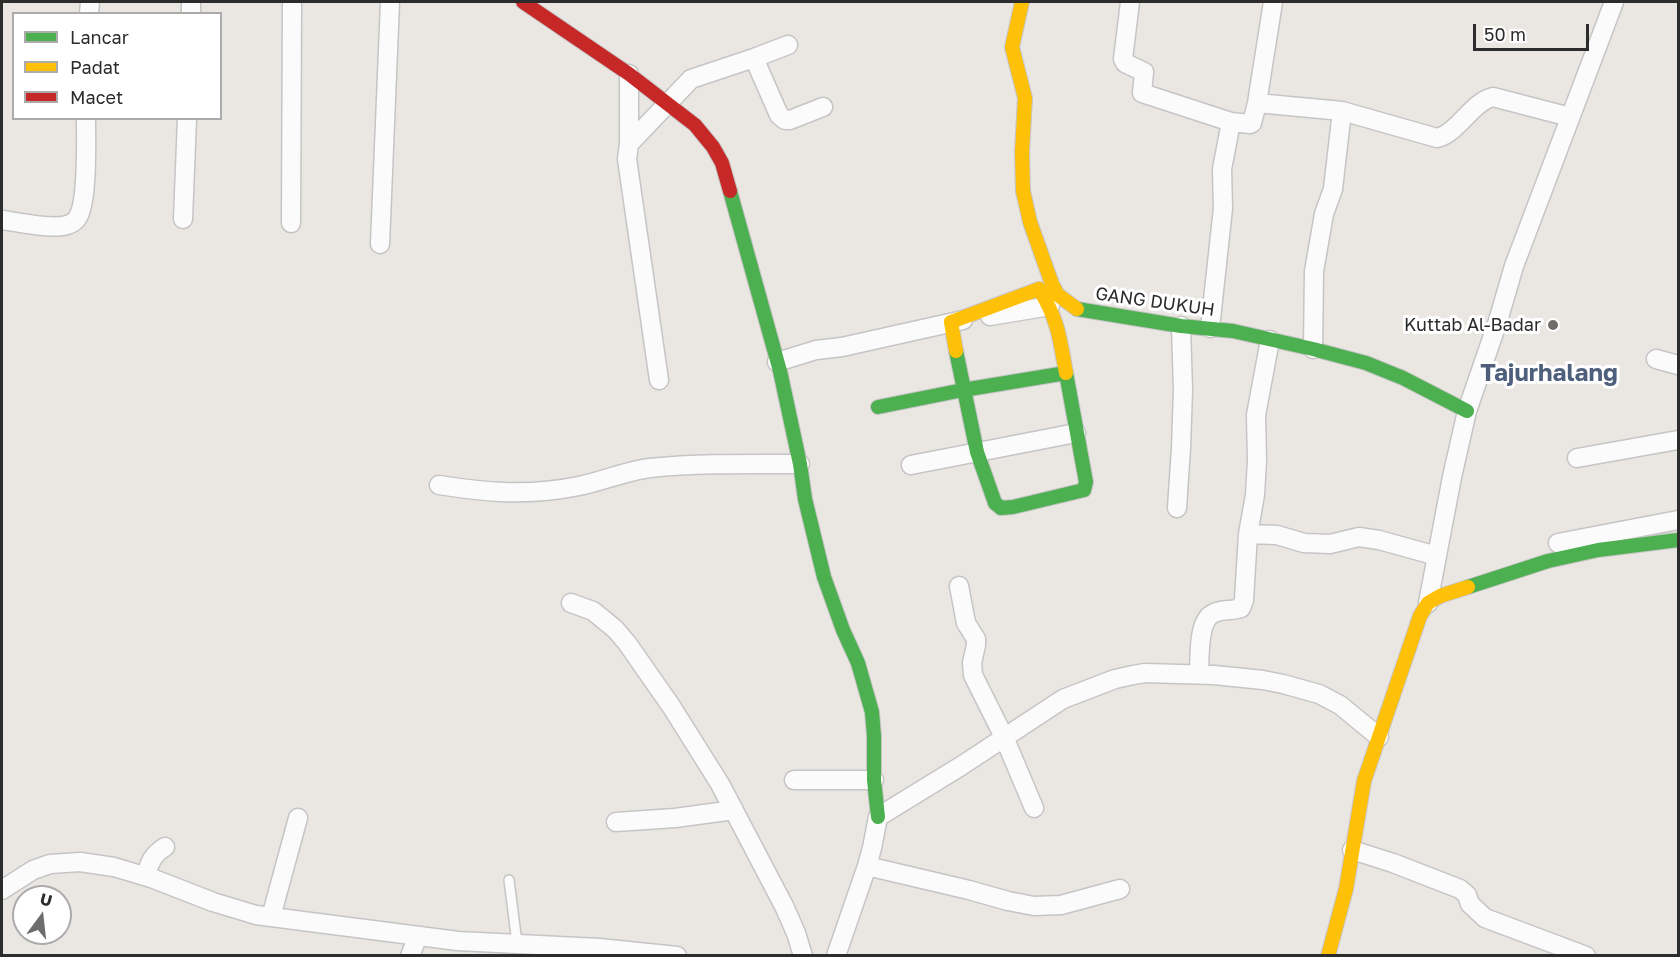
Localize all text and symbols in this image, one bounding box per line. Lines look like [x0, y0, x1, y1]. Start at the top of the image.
legend [12, 12, 222, 120]
scale bar [1476, 12, 1592, 50]
text: 50 m [1484, 23, 1526, 45]
text: Lancar [70, 26, 129, 48]
text: Padat [70, 56, 120, 78]
text: Macet [70, 86, 123, 108]
street label: GANG DUKUH [1094, 283, 1216, 321]
place label: Kuttab Al-Badar [1404, 314, 1541, 336]
marker: Kuttab Al-Badar [1546, 318, 1560, 332]
district label: Tajurhalang [1480, 359, 1618, 387]
north arrow [12, 885, 72, 945]
text: U [38, 888, 54, 911]

